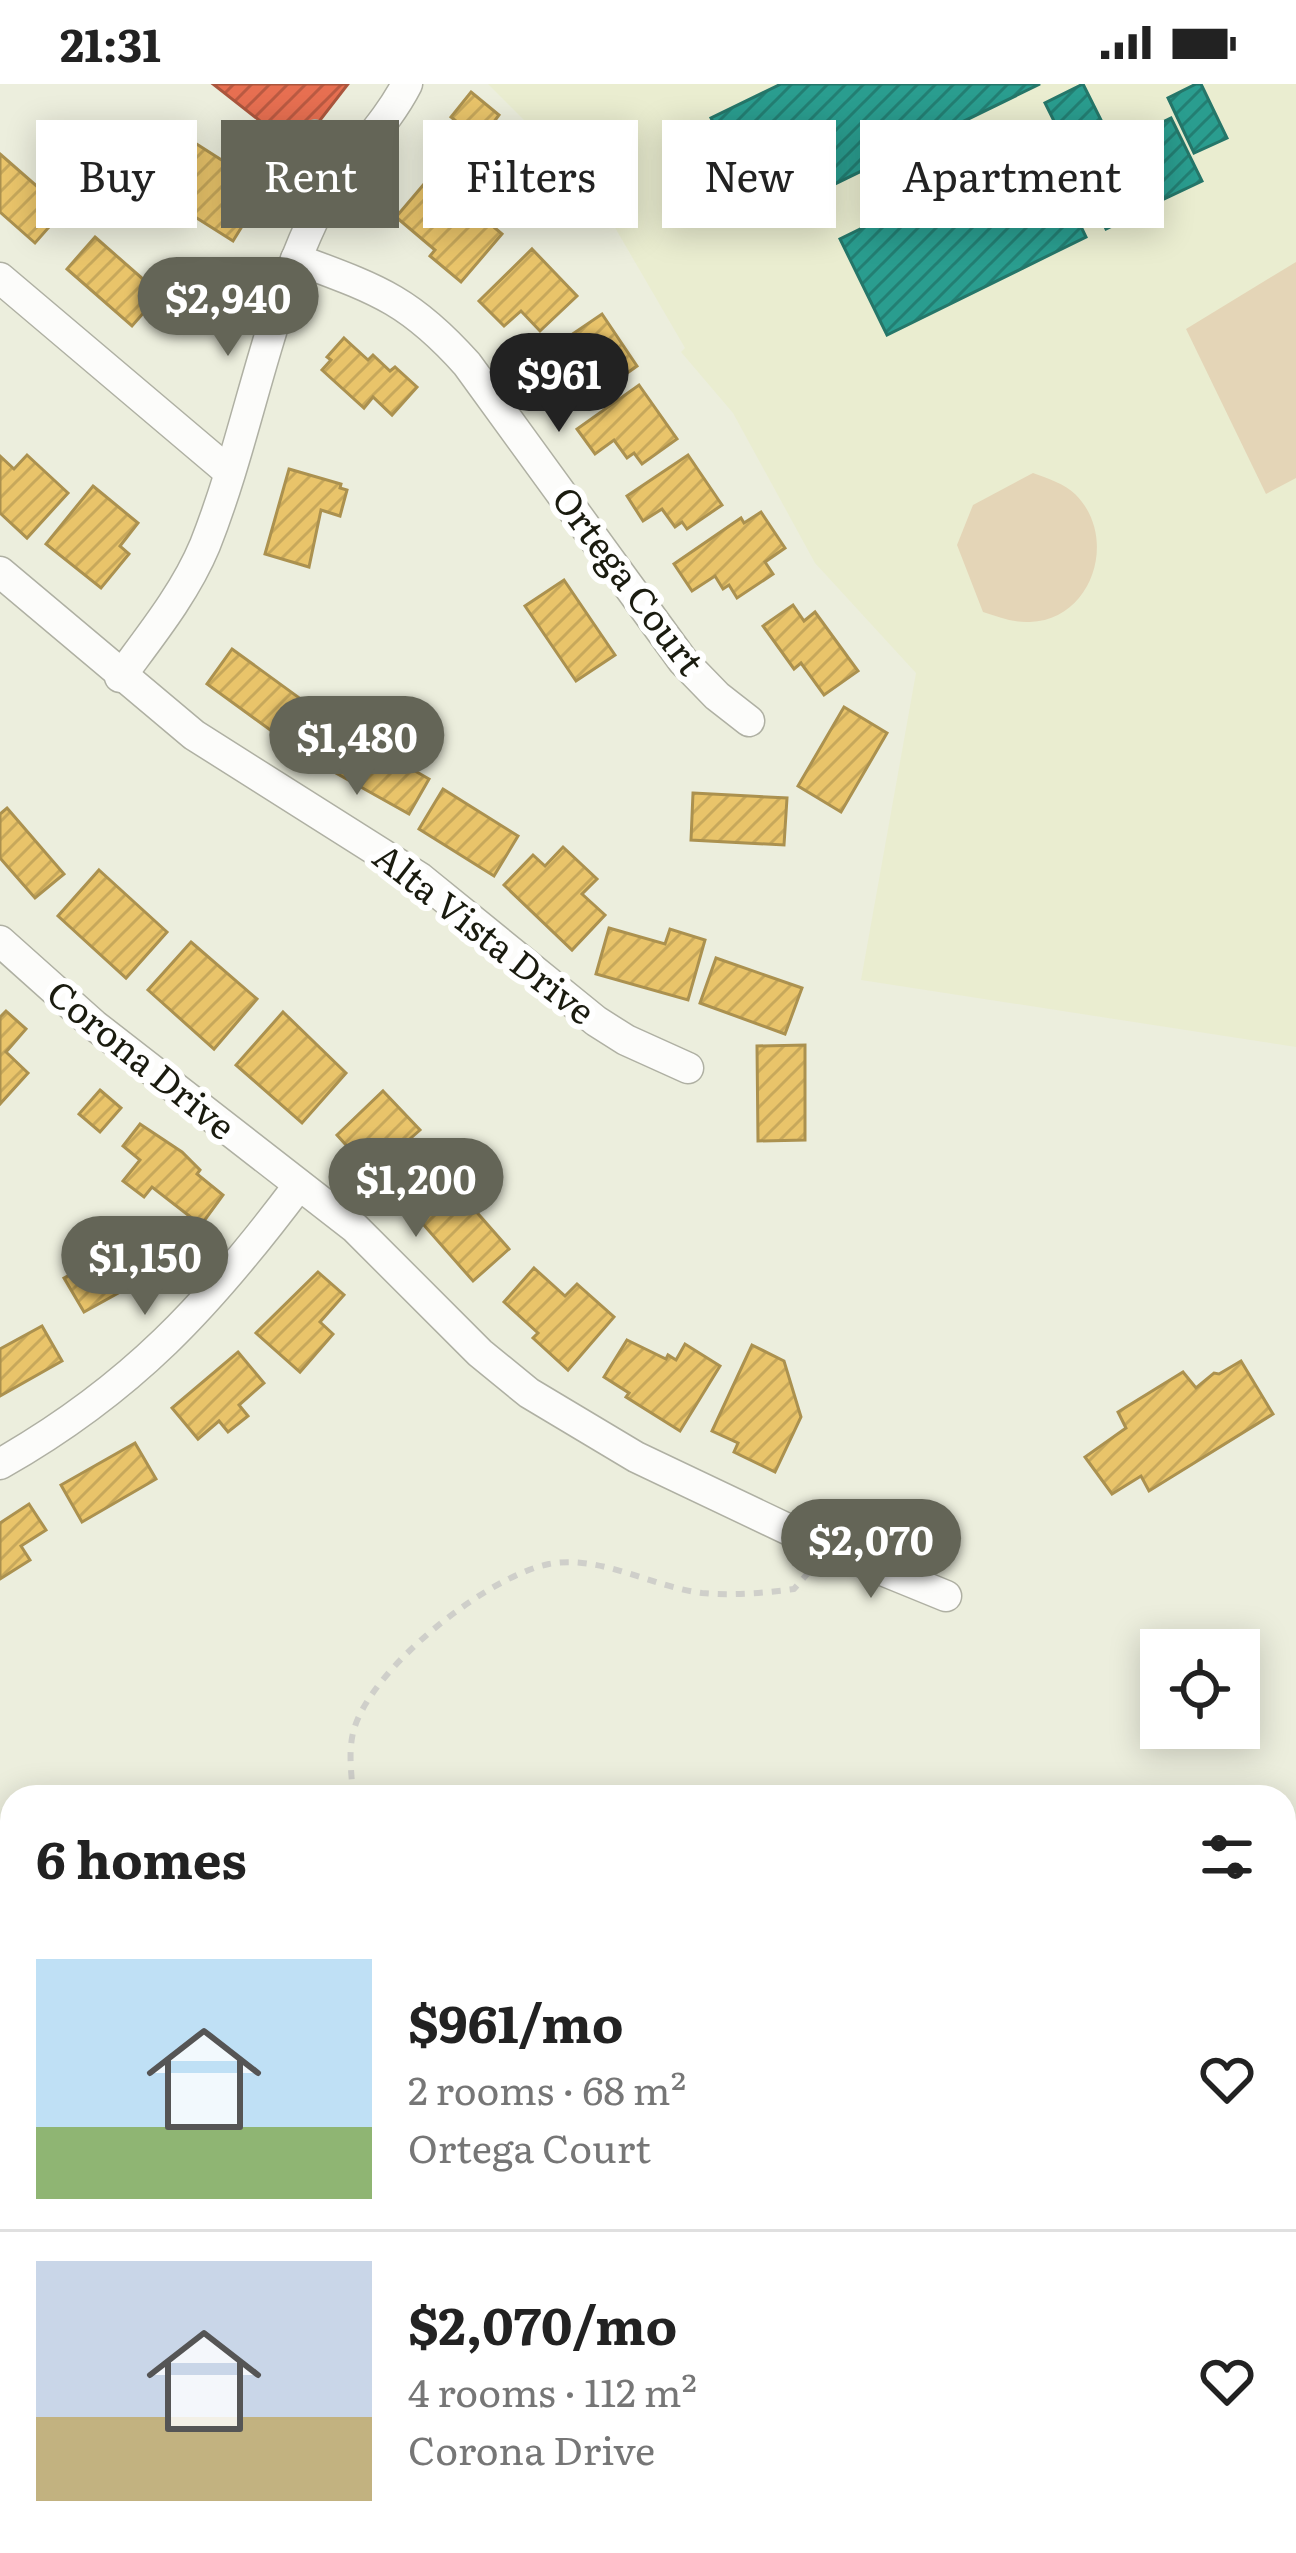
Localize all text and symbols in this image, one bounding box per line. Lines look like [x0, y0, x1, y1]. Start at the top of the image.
text: 21:31 [60, 9, 161, 76]
chip: Buy [36, 120, 197, 228]
chip: Rent [221, 120, 399, 228]
chip: Filters [423, 120, 638, 228]
chip: New [662, 120, 836, 228]
chip: Apartment [860, 120, 1164, 228]
pin: $2,940 [130, 257, 326, 359]
text: $2,940 [165, 267, 291, 325]
pin: $961 [488, 333, 630, 435]
text: $961 [517, 343, 601, 401]
street label: Ortega Court [541, 474, 719, 685]
pin: $1,480 [259, 696, 455, 798]
text: $1,480 [296, 706, 418, 764]
street label: Alta Vista Drive [364, 829, 608, 1035]
street label: Corona Drive [37, 966, 248, 1150]
pin: $1,200 [318, 1138, 514, 1240]
text: $1,200 [355, 1148, 477, 1206]
pin: $1,150 [47, 1216, 243, 1318]
text: $1,150 [88, 1226, 202, 1284]
pin: $2,070 [773, 1499, 969, 1601]
text: $2,070 [808, 1509, 934, 1567]
map controls [1140, 1629, 1260, 1749]
button: locate [1140, 1629, 1260, 1749]
text: 6 homes [36, 1819, 247, 1895]
icon: filters [1194, 1824, 1260, 1890]
text: $961/mo [408, 1983, 623, 2059]
icon: home [132, 2007, 276, 2151]
icon: heart [1194, 2046, 1260, 2112]
text: 2 rooms · 68 m² [408, 2059, 686, 2117]
text: Ortega Court [408, 2117, 651, 2175]
text: $2,070/mo [408, 2285, 677, 2361]
icon: home [132, 2309, 276, 2453]
icon: heart [1194, 2348, 1260, 2414]
text: 4 rooms · 112 m² [408, 2361, 697, 2419]
text: Corona Drive [408, 2419, 655, 2477]

